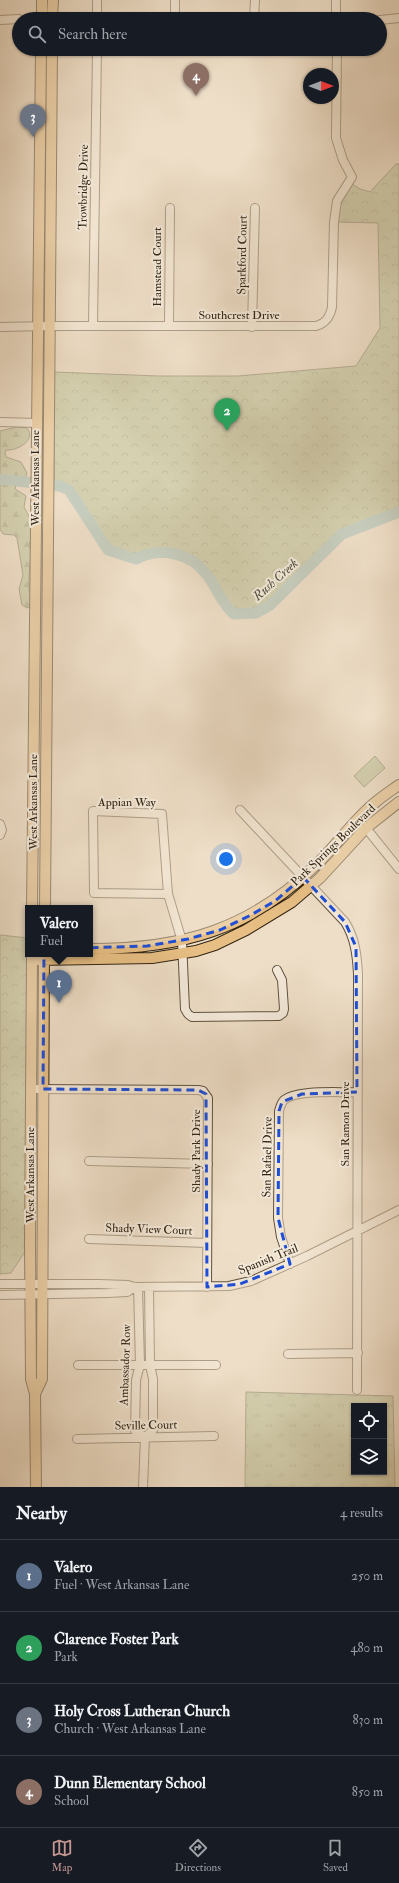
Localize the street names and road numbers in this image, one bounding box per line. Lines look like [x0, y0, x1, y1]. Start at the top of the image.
street label: Trowbridge Drive [75, 144, 92, 230]
street label: Sparkford Court [234, 215, 251, 295]
street label: Hamstead Court [150, 227, 165, 307]
street label: Southcrest Drive [198, 308, 280, 323]
street label: West Arkansas Lane [28, 430, 43, 527]
street label: West Arkansas Lane [26, 754, 41, 851]
street label: Appian Way [97, 795, 157, 810]
street label: Park Springs Boulevard [288, 801, 379, 890]
street label: San Ramon Drive [338, 1081, 353, 1167]
street label: Shady Park Drive [189, 1109, 204, 1193]
street label: San Rafael Drive [259, 1117, 276, 1198]
street label: West Arkansas Lane [23, 1127, 38, 1224]
street label: Shady View Court [105, 1220, 193, 1239]
street label: Spanish Trail [236, 1241, 300, 1278]
street label: Ambassador Row [117, 1324, 134, 1407]
street label: Seville Court [114, 1417, 178, 1434]

